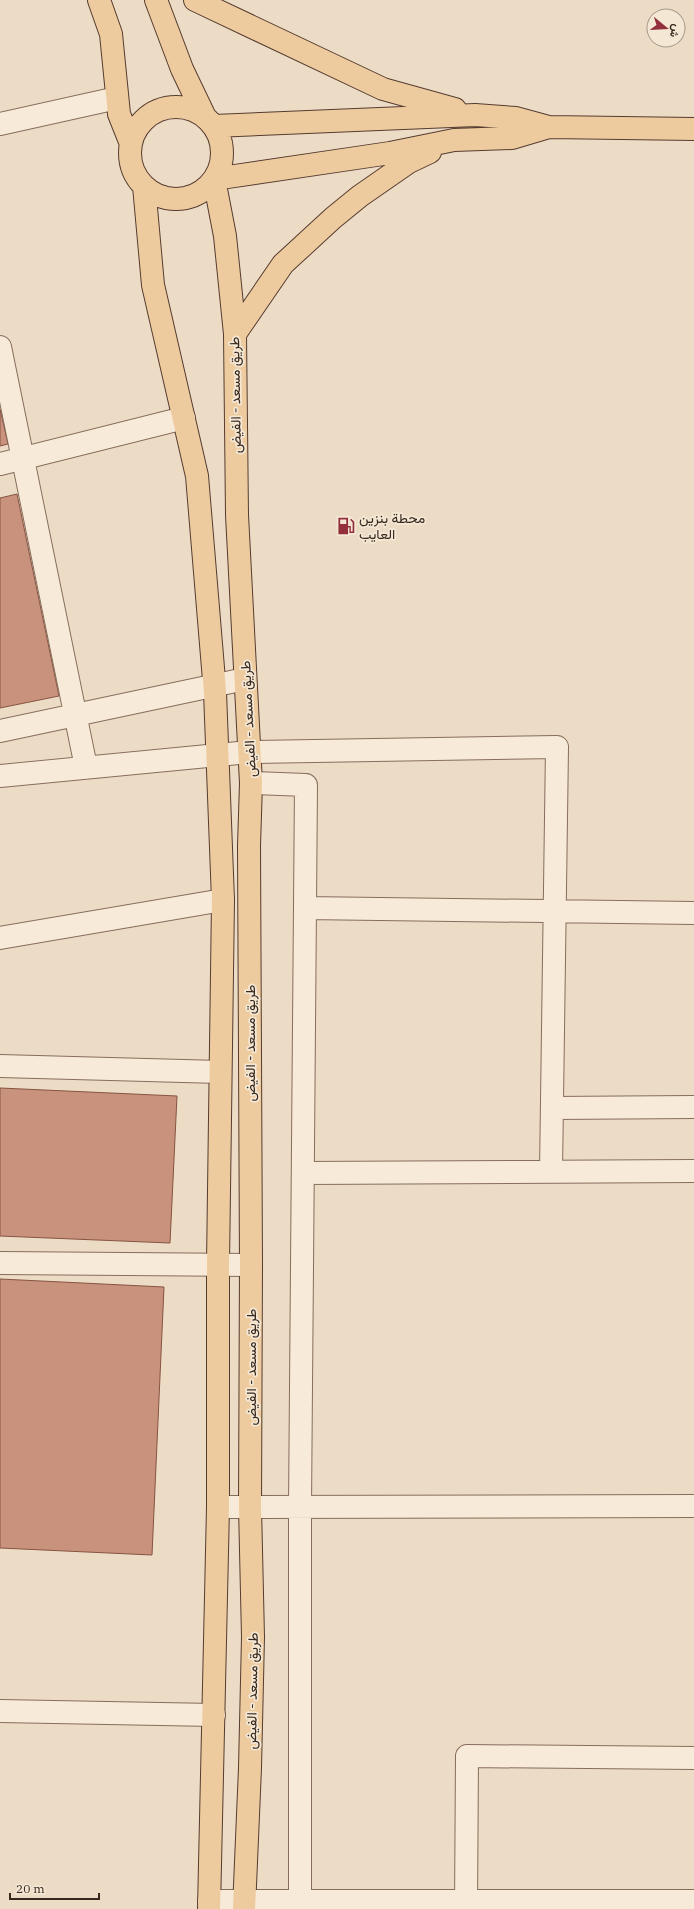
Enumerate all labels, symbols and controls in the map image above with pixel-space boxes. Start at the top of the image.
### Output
north arrow [646,8,686,48]
text: ش [667,23,684,40]
street label: طريق مسعد - الفيض [225,336,245,454]
place label: محطة بنزين العايب [359,509,425,543]
fuel station icon: محطة بنزين العايب [336,516,356,536]
street label: طريق مسعد - الفيض [236,660,260,778]
street label: طريق مسعد - الفيض [241,985,259,1101]
street label: طريق مسعد - الفيض [242,1309,260,1425]
street label: طريق مسعد - الفيض [242,1632,262,1750]
scale bar [10,1875,99,1901]
text: 20 m [16,1881,45,1896]

